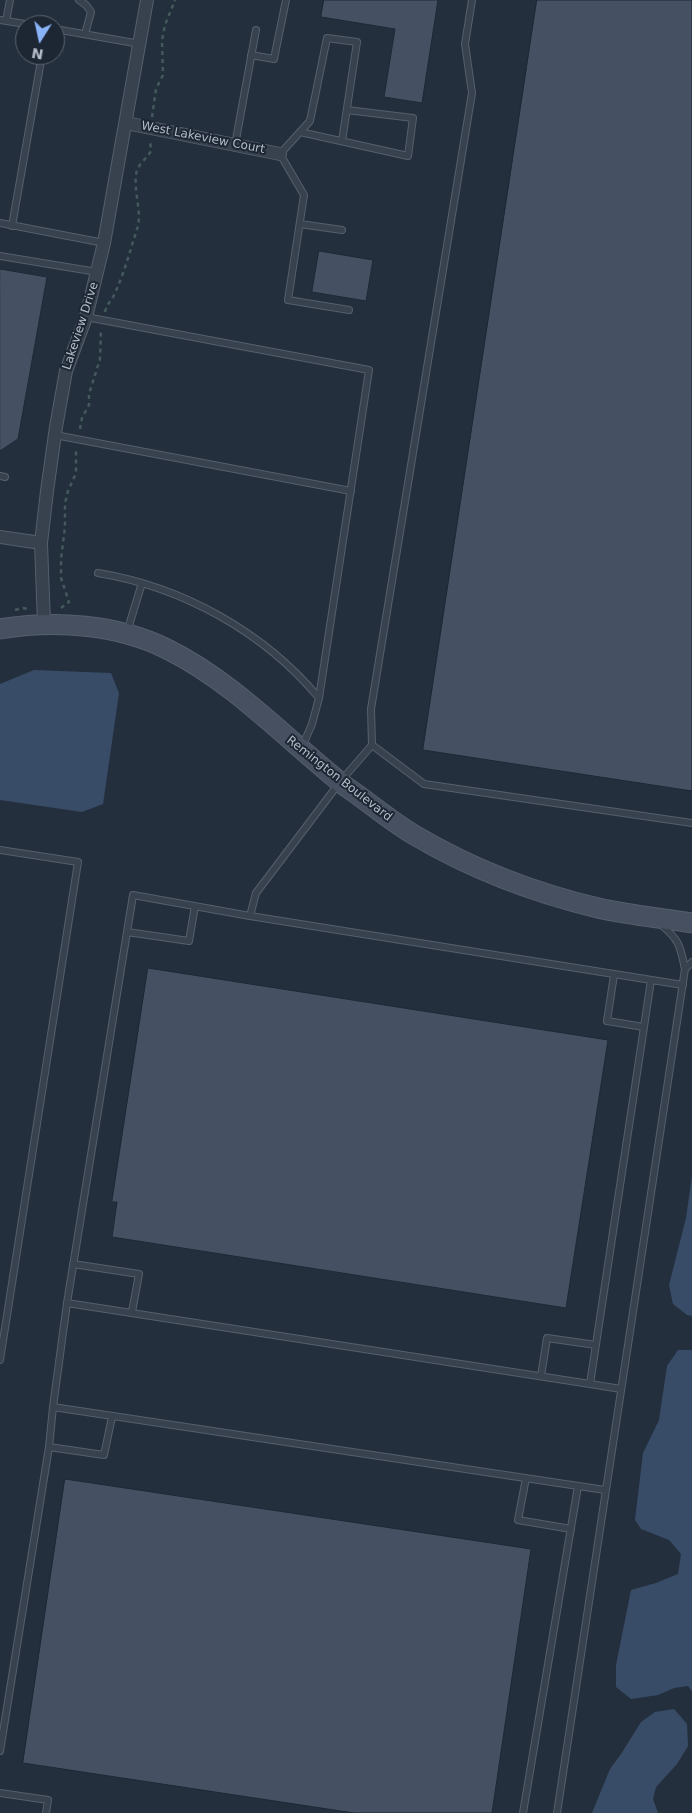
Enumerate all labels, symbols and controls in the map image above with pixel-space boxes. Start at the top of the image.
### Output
north arrow [15,15,65,65]
text: N [30,45,45,63]
street label: West Lakeview Court [140,119,266,157]
street label: Lakeview Drive [60,280,102,372]
street label: Remington Boulevard [284,733,394,825]

